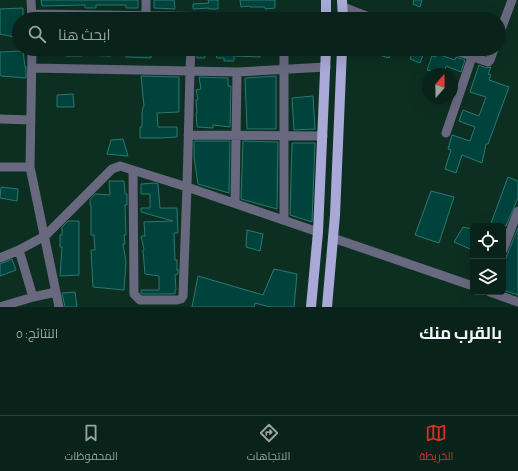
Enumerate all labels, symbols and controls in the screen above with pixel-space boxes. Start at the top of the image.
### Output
search box [12,12,506,56]
icon: search [26,23,48,45]
text: ابحث هنا [58,28,111,43]
north arrow [422,68,458,104]
map controls [470,223,506,295]
button: locate [470,223,506,259]
button: layers [470,259,506,295]
text: بالقرب منك [419,325,502,342]
text: النتائج: 0 [16,328,58,341]
tab: المحفوظات [64,422,118,466]
tab: الاتجاهات [247,422,290,466]
tab: الخريطة [419,422,454,466]

